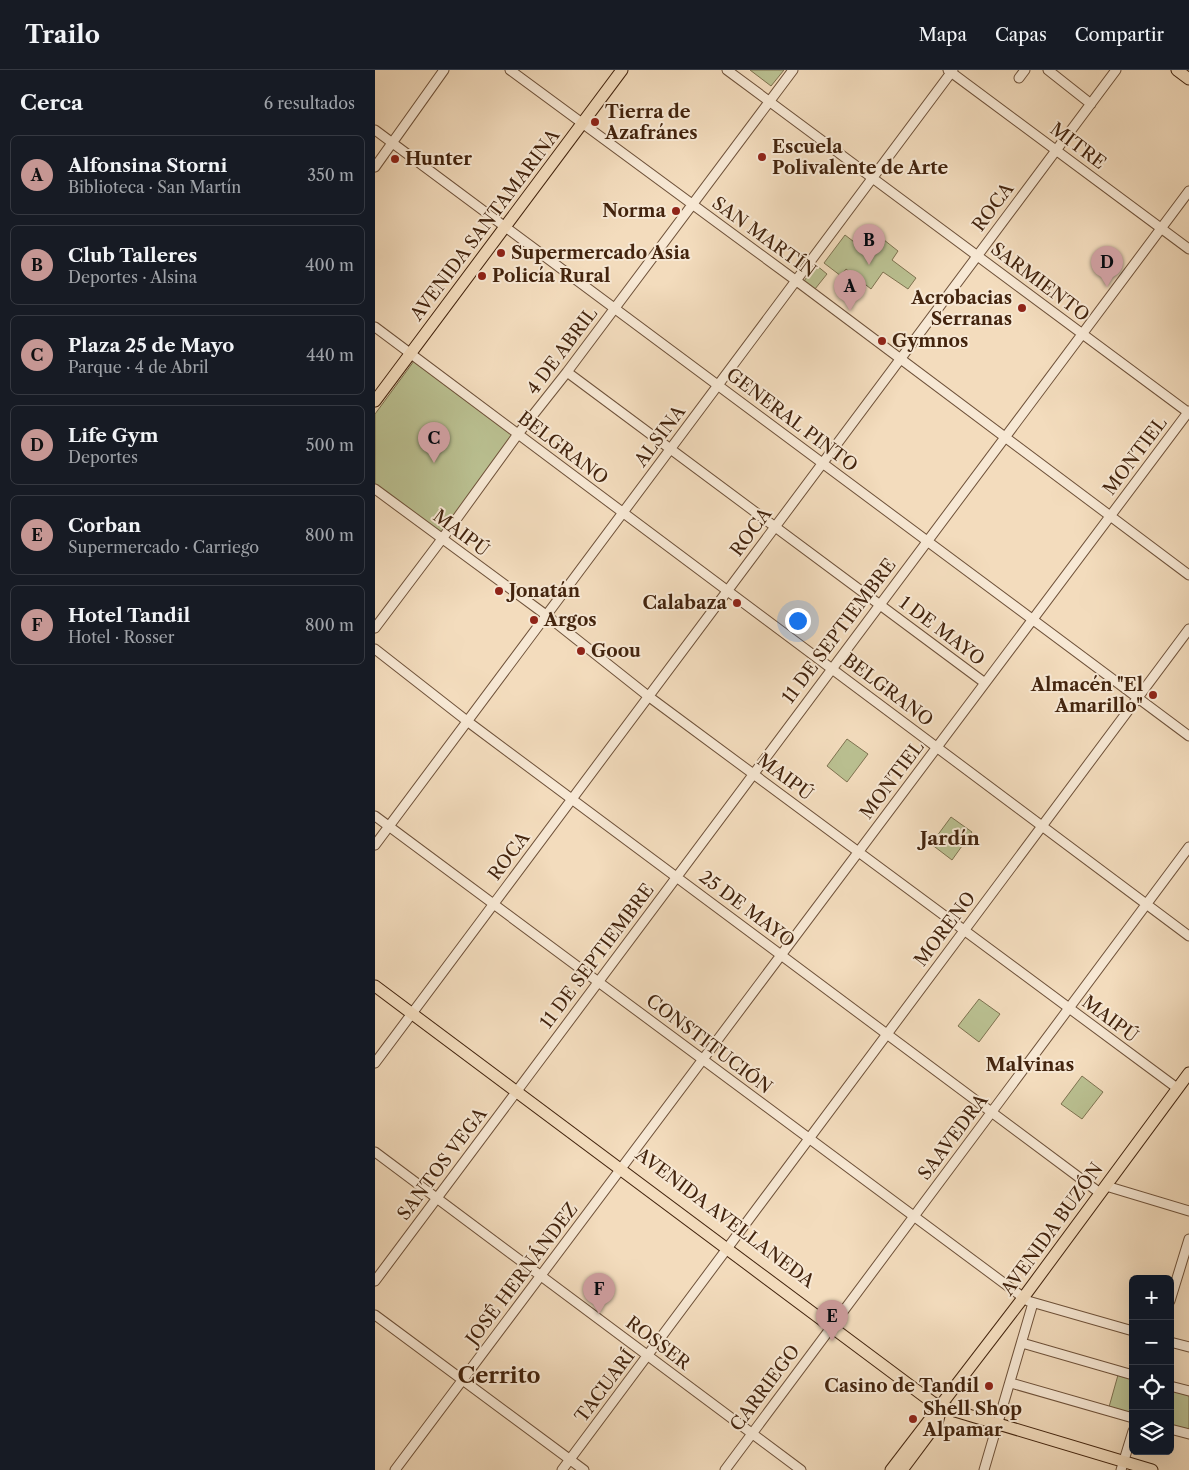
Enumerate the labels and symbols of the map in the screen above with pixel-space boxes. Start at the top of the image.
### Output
place label: Tierra de Azafránes [604,101,698,144]
marker: Tierra de Azafránes [589,116,601,128]
street label: MITRE [1046,118,1110,174]
street label: AVENIDA SANTAMARINA [405,124,565,326]
place label: Escuela Polivalente de Arte [772,136,948,179]
place label: Hunter [405,148,472,170]
marker: Escuela Polivalente de Arte [756,151,768,163]
marker: Hunter [389,153,401,165]
street label: ROCA [968,178,1019,236]
street label: SAN MARTÍN [708,191,821,282]
place label: Norma [602,200,667,222]
marker: Norma [670,205,682,217]
pin: B [853,224,885,265]
street label: SARMIENTO [986,238,1094,326]
place label: Supermercado Asia [511,242,691,264]
pin: D [1091,246,1123,287]
marker: Supermercado Asia [495,247,507,259]
place label: Policía Rural [492,265,610,287]
marker: Policía Rural [476,270,488,282]
pin: A [834,270,866,311]
place label: Acrobacias Serranas [910,287,1012,330]
marker: Acrobacias Serranas [1016,302,1028,314]
street label: 4 DE ABRIL [522,303,602,399]
place label: Gymnos [892,330,968,352]
marker: Gymnos [876,335,888,347]
street label: GENERAL PINTO [722,363,862,477]
street label: ALSINA [629,401,690,472]
street label: BELGRANO [514,407,613,489]
street label: MONTIEL [1099,412,1172,499]
pin: C [418,422,450,463]
street label: ROCA [726,503,777,561]
street label: MAIPÚ [429,504,494,561]
street label: 11 DE SEPTIEMBRE [777,554,901,708]
place label: Jonatán [506,580,581,602]
marker: Jonatán [493,585,505,597]
place label: Calabaza [643,592,728,614]
street label: 1 DE MAYO [895,592,989,670]
marker: Calabaza [731,597,743,609]
your location [785,608,811,634]
place label: Argos [543,609,597,631]
marker: Argos [528,614,540,626]
place label: Goou [591,640,641,662]
marker: Goou [575,645,587,657]
street label: BELGRANO [839,649,938,731]
place label: Almacén "El Amarillo" [1030,674,1143,717]
marker: Almacén "El Amarillo" [1147,689,1159,701]
street label: MONTIEL [856,736,929,823]
street label: MAIPÚ [753,748,818,805]
street label: ROCA [484,827,535,885]
district label: Jardín [917,827,980,850]
street label: 25 DE MAYO [695,866,799,952]
street label: 11 DE SEPTIEMBRE [535,879,659,1033]
street label: MORENO [910,887,980,971]
street label: CONSTITUCIÓN [642,989,777,1099]
street label: MAIPÚ [1078,990,1143,1047]
district label: Malvinas [986,1053,1075,1076]
street label: SAAVEDRA [914,1089,993,1184]
street label: SANTOS VEGA [393,1103,492,1225]
street label: AVENIDA AVELLANEDA [630,1143,819,1293]
street label: AVENIDA BUZÓN [995,1158,1108,1300]
street label: JOSÉ HERNÁNDEZ [459,1198,583,1352]
pin: F [583,1273,615,1314]
pin: E [816,1300,848,1341]
street label: ROSSER [621,1312,695,1375]
street label: CARRIEGO [725,1341,805,1435]
street label: TACUARÍ [570,1345,639,1427]
district label: Cerrito [457,1362,541,1389]
place label: Casino de Tandil [824,1375,979,1397]
marker: Casino de Tandil [983,1380,995,1392]
place label: Shell Shop Alpamar [922,1398,1022,1441]
marker: Shell Shop Alpamar [907,1413,919,1425]

